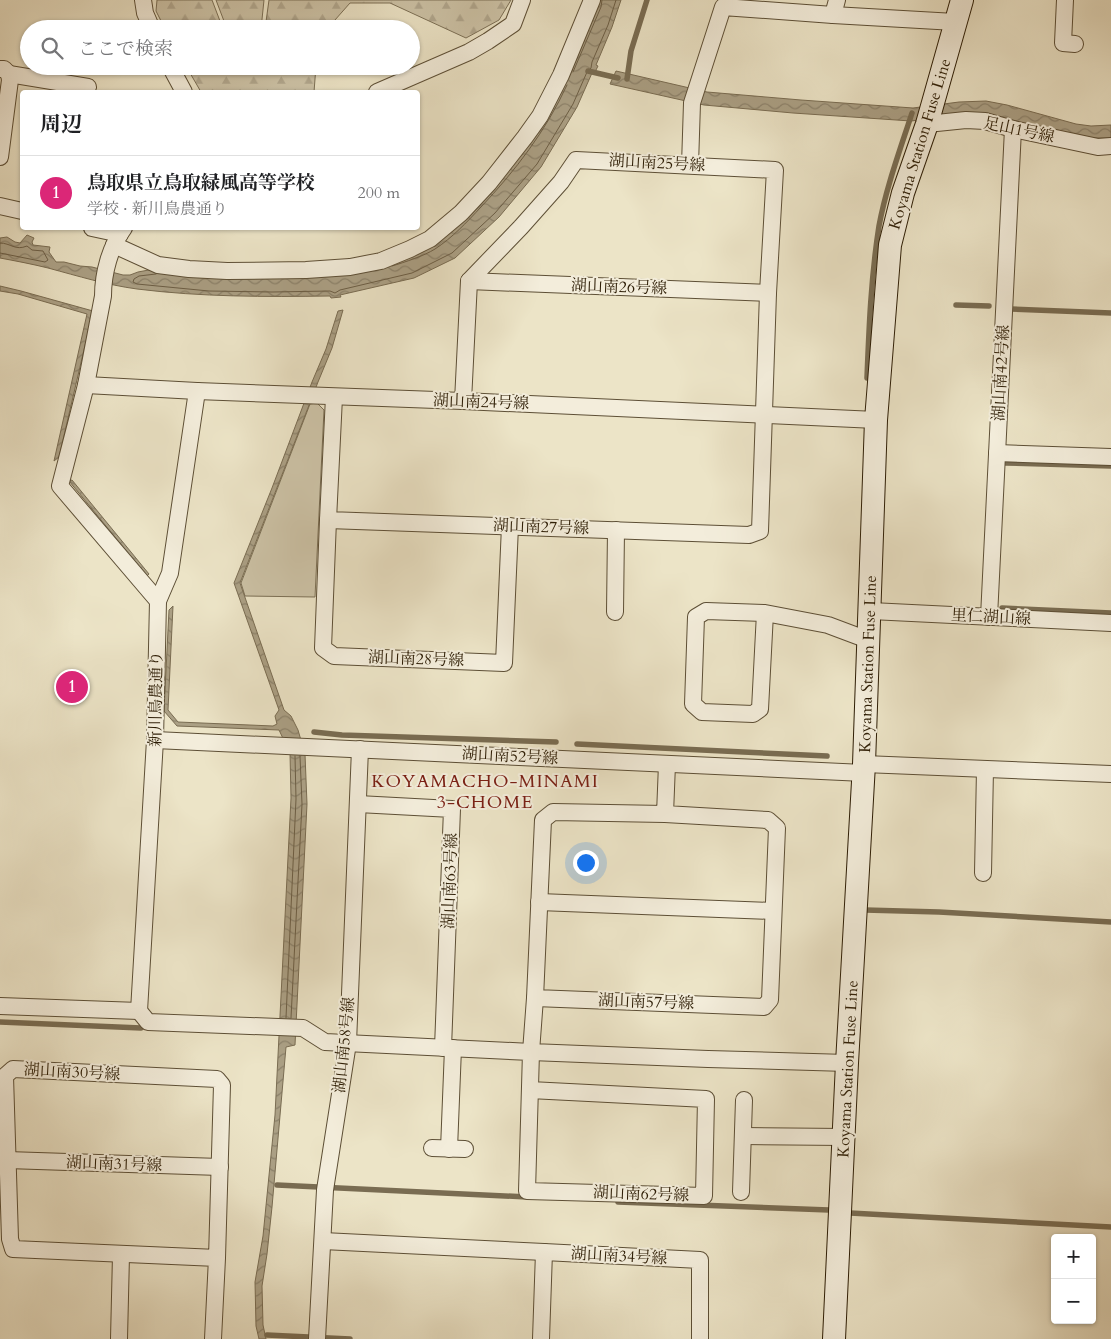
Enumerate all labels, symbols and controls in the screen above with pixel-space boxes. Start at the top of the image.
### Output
search box [20,20,420,75]
icon: search [38,34,66,62]
text: ここで検索 [78,36,173,62]
street label: Koyama Station Fuse Line [884,56,956,232]
text: 周辺 [40,110,82,139]
street label: 足山1号線 [981,112,1057,148]
street label: 湖山南25号線 [608,149,706,177]
text: 鳥取県立鳥取緑風高等学校 [87,170,315,196]
text: 1 [52,182,60,204]
text: 200 m [358,182,400,204]
text: 学校 · 新川鳥農通り [87,198,228,220]
street label: 湖山南26号線 [570,274,668,300]
street label: 湖山南42号線 [987,324,1015,422]
street label: 湖山南24号線 [432,389,530,415]
street label: 湖山南27号線 [492,514,590,540]
street label: Koyama Station Fuse Line [854,575,882,753]
street label: 里仁湖山線 [950,604,1032,630]
street label: 湖山南28号線 [367,646,465,672]
street label: 新川鳥農通り [144,651,168,747]
pin: 1 [56,668,88,706]
street label: 湖山南52号線 [461,742,559,770]
district label: KOYAMACHO-MINAMI 3-CHOME [371,769,599,815]
street label: 湖山南63号線 [437,832,463,930]
your location [573,850,599,876]
street label: Koyama Station Fuse Line [832,980,864,1158]
street label: 湖山南57号線 [597,989,695,1015]
street label: 湖山南58号線 [328,996,360,1094]
street label: 湖山南30号線 [23,1058,121,1086]
street label: 湖山南31号線 [65,1151,163,1177]
street label: 湖山南62号線 [592,1181,690,1207]
map controls [1051,1234,1096,1324]
button: + [1051,1234,1096,1279]
street label: 湖山南34号線 [570,1242,668,1270]
button: − [1051,1279,1096,1324]

